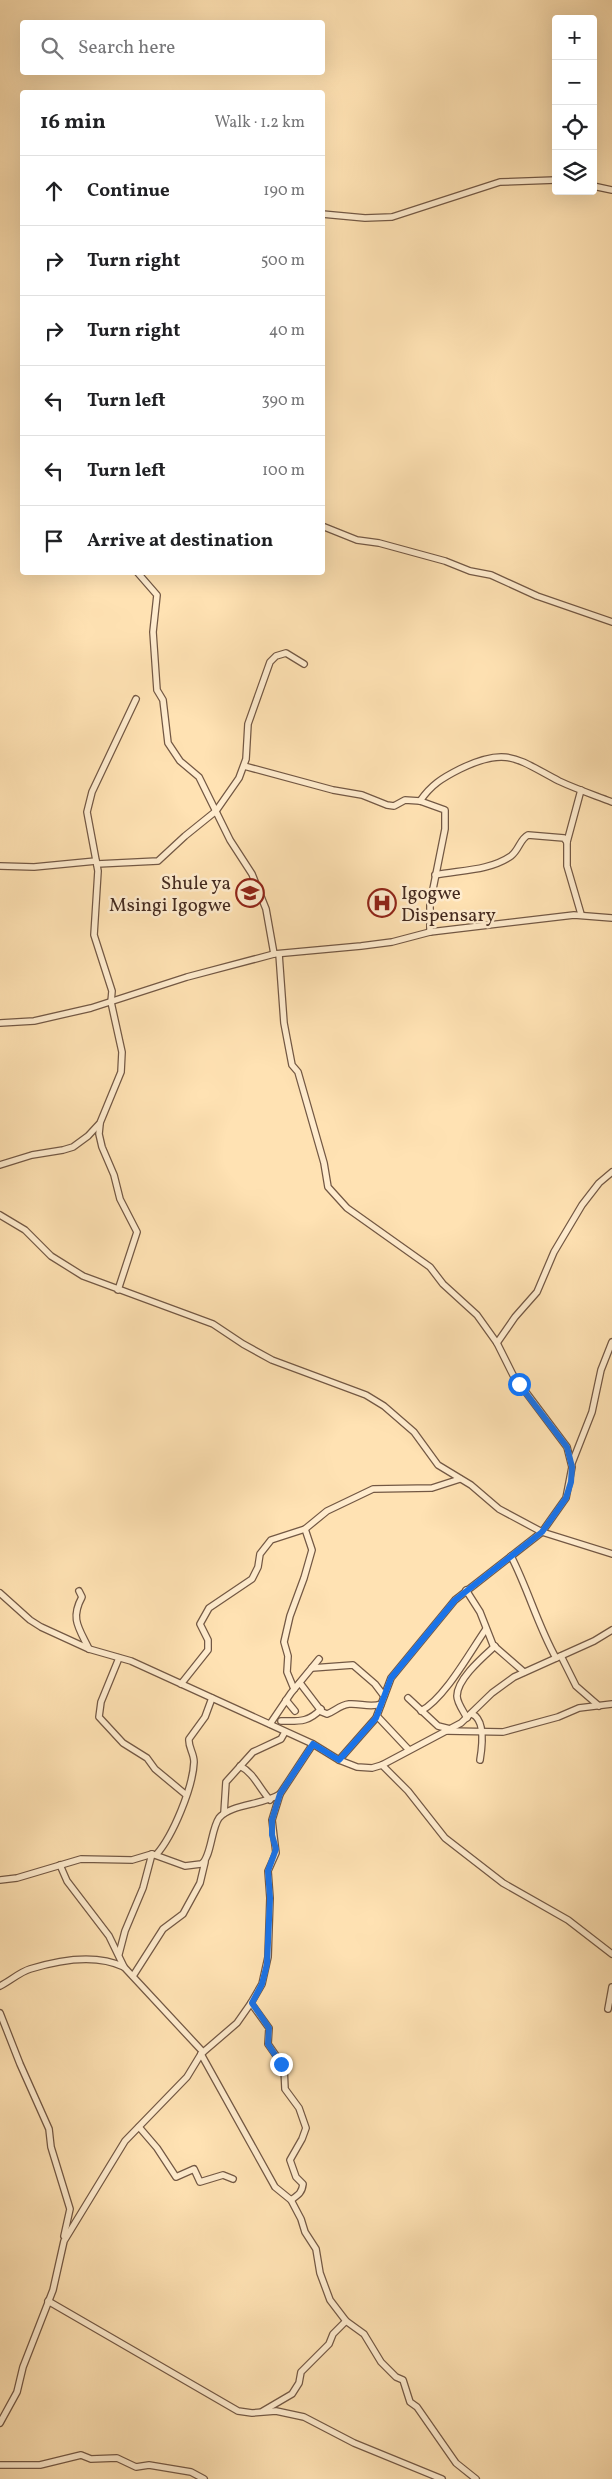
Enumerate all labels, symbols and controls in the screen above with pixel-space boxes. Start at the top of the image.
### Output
map controls [552,15,597,195]
button: + [552,15,597,60]
search box [20,20,325,75]
icon: search [38,34,66,62]
text: Search here [78,35,175,61]
button: − [552,60,597,105]
button: locate [552,105,597,150]
text: 16 min [40,108,106,137]
text: Walk · 1.2 km [214,112,305,134]
button: layers [552,150,597,195]
icon: ahead [40,177,68,205]
text: Continue [87,178,170,204]
text: 190 m [263,180,305,202]
icon: right [40,247,68,275]
text: Turn right [87,248,180,274]
text: 500 m [261,250,305,272]
icon: right [40,317,68,345]
text: Turn right [87,318,180,344]
text: 40 m [269,320,305,342]
icon: left [40,387,68,415]
text: Turn left [87,388,166,414]
text: 390 m [262,390,305,412]
icon: left [40,457,68,485]
text: Turn left [87,458,166,484]
text: 100 m [262,460,305,482]
icon: arrive [40,527,68,555]
text: Arrive at destination [87,528,273,554]
place label: Shule ya Msingi Igogwe [109,871,231,919]
school or university icon: Shule ya Msingi Igogwe [235,878,265,908]
place label: Igogwe Dispensary [401,881,496,929]
hospital icon: Igogwe Dispensary [367,888,397,918]
route start [508,1373,531,1396]
route end [270,2053,293,2076]

